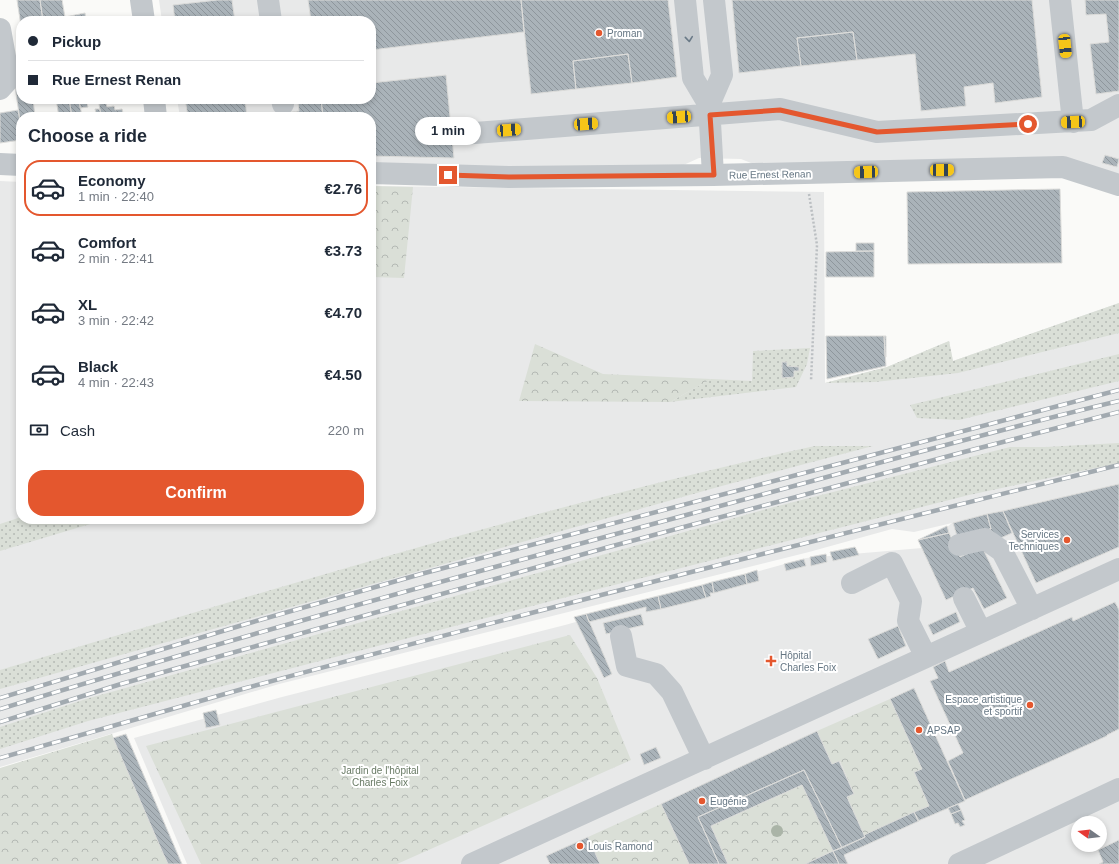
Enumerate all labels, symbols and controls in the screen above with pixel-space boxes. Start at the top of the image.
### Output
marker: Proman [594,28,604,38]
place label: Proman [607,28,642,39]
text: Pickup [52,33,101,50]
car [1058,33,1072,59]
one-way arrow [684,36,693,42]
text: Rue Ernest Renan [52,71,181,88]
car [667,110,691,124]
route start [1019,115,1037,133]
car [1061,115,1085,129]
callout: 1 min [415,117,481,145]
car [574,117,598,131]
text: 1 min [431,123,465,138]
car [497,123,521,137]
text: Choose a ride [28,126,147,146]
car [930,164,954,176]
route end [439,166,457,184]
car [854,166,878,178]
street label: Rue Ernest Renan [729,168,811,181]
icon: car [30,170,66,206]
text: Economy [78,172,146,189]
text: €2.76 [324,180,362,197]
text: 1 min · 22:40 [78,189,154,204]
icon: car [30,232,66,268]
text: Comfort [78,234,136,251]
text: €3.73 [324,242,362,259]
text: 2 min · 22:41 [78,251,154,266]
icon: car [30,294,66,330]
text: XL [78,296,97,313]
text: €4.70 [324,304,362,321]
text: 3 min · 22:42 [78,313,154,328]
icon: car [30,356,66,392]
text: Black [78,358,118,375]
text: €4.50 [324,366,362,383]
text: 4 min · 22:43 [78,375,154,390]
icon: cash [28,419,50,441]
text: Cash [60,422,95,439]
text: 220 m [328,423,364,438]
button: Confirm [28,470,364,516]
place label: Services Techniques [1008,529,1059,552]
marker: Services Techniques [1062,535,1072,545]
place label: Hôpital Charles Foix [780,650,836,673]
marker: Hôpital Charles Foix [765,655,777,667]
place label: Espace artistique et sportif [945,694,1022,717]
marker: Espace artistique et sportif [1025,700,1035,710]
marker: APSAP [914,725,924,735]
place label: APSAP [927,725,961,736]
park label: Jardin de l'hôpital Charles Foix [341,765,419,788]
marker: Eugénie [697,796,707,806]
place label: Eugénie [710,796,747,807]
north arrow [1071,816,1107,852]
map controls [1071,816,1107,852]
marker: Louis Ramond [575,841,585,851]
place label: Louis Ramond [588,841,652,852]

